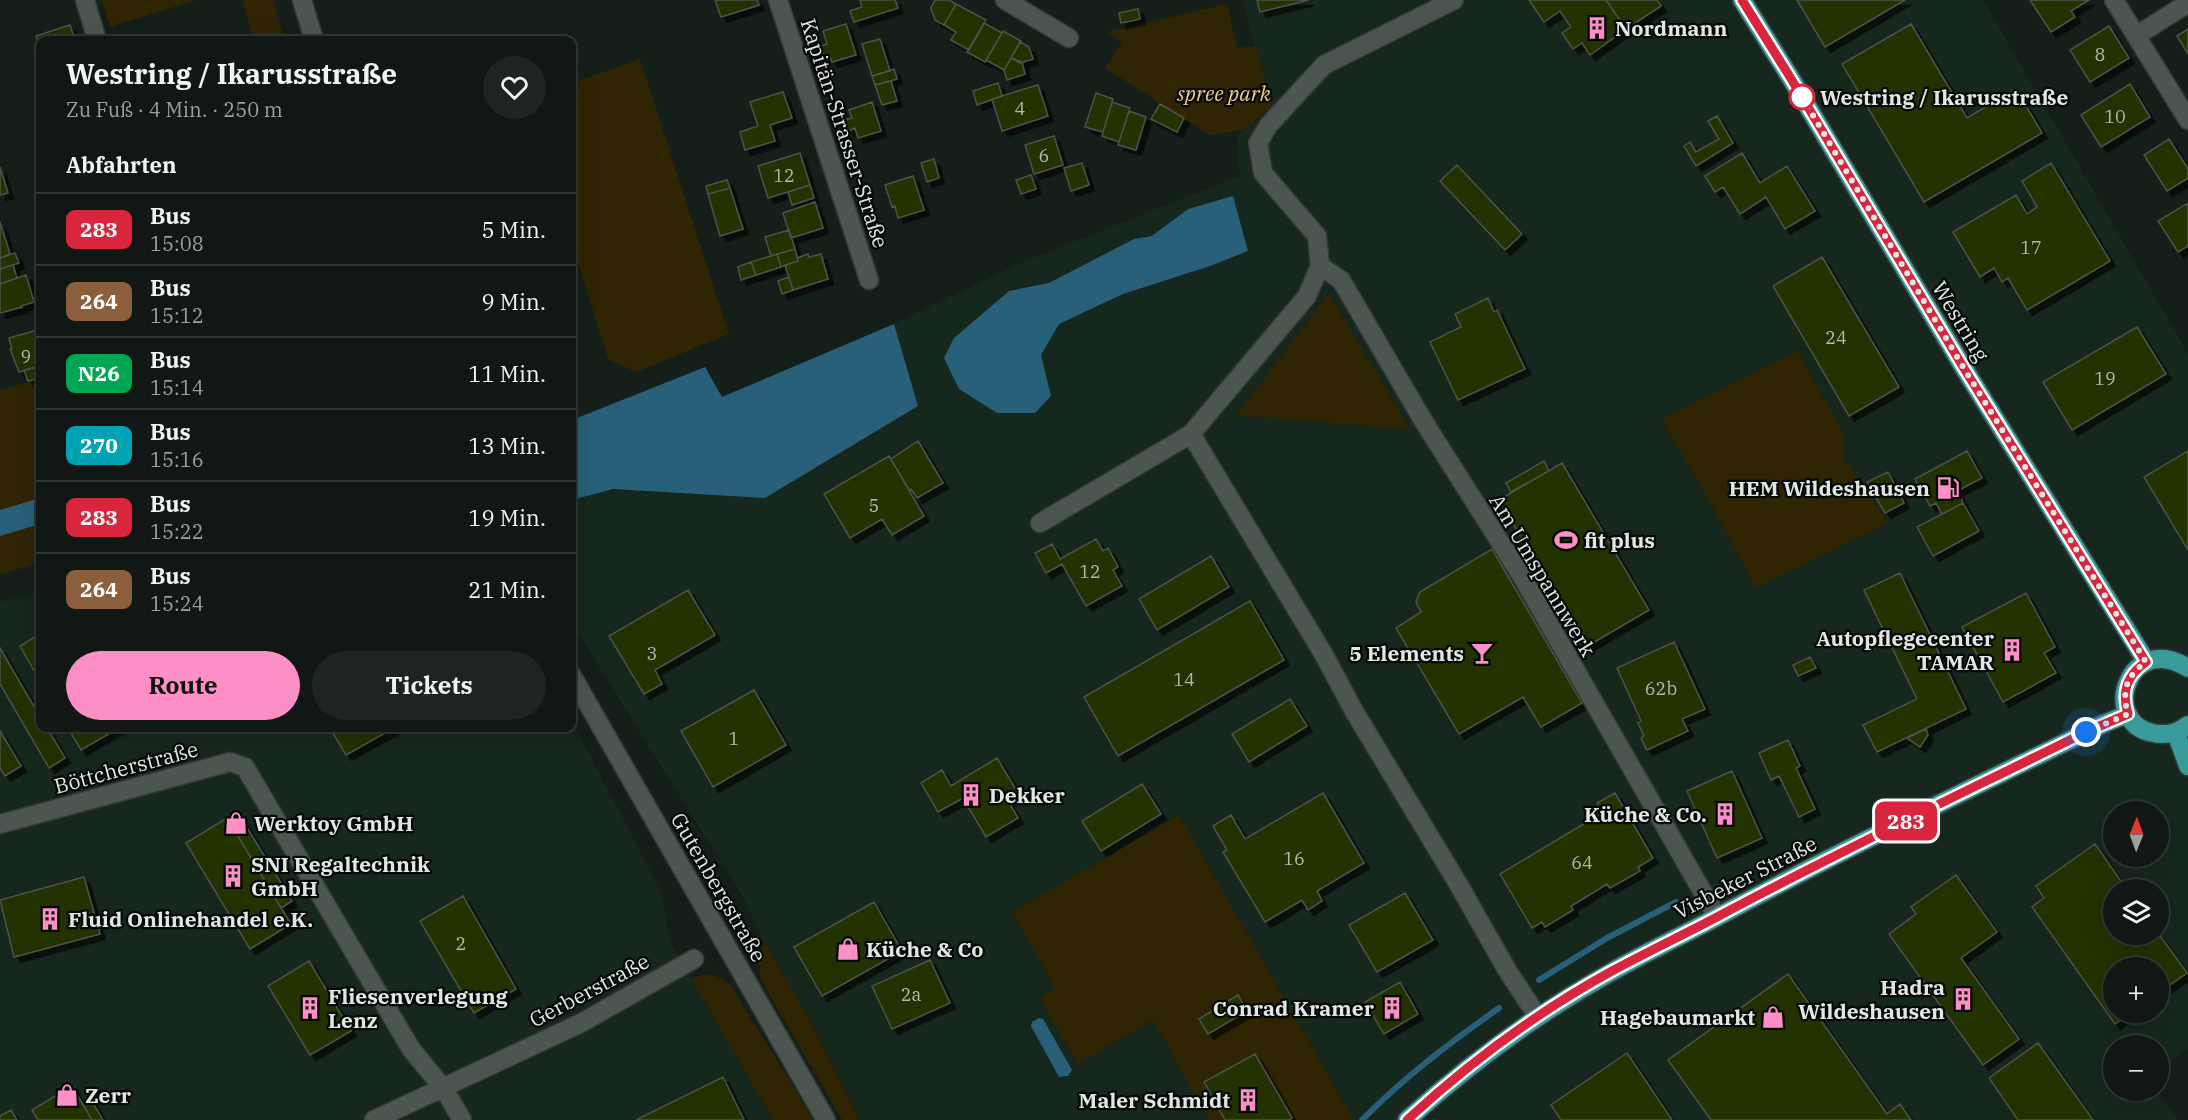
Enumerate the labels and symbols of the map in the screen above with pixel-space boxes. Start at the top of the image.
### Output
place label: Nordmann [1615,14,1727,42]
street label: Kapitän-Strasser-Straße [795,15,895,251]
building icon: Nordmann [1584,15,1610,41]
house number: 8 [2095,43,2105,66]
park label: spree park [1177,79,1272,107]
place label: Westring / Ikarusstraße [1820,83,2069,111]
marker: Westring / Ikarusstraße [1789,84,1815,110]
house number: 4 [1015,97,1025,120]
house number: 10 [2104,105,2126,128]
house number: 6 [1039,144,1049,167]
house number: 12 [773,164,795,187]
house number: 17 [2020,236,2042,259]
street label: Westring [1926,276,1996,367]
house number: 24 [1825,326,1847,349]
house number: 9 [21,345,31,368]
house number: 19 [2094,367,2116,390]
place label: HEM Wildeshausen [1729,474,1930,502]
fuel station icon: HEM Wildeshausen [1935,475,1961,501]
street label: Am Umspannwerk [1483,488,1603,662]
house number: 5 [869,494,879,517]
place label: fit plus [1584,526,1655,554]
sports icon: fit plus [1553,527,1579,553]
house number: 12 [1079,560,1101,583]
place label: Autopflegecenter TAMAR [1816,624,1995,676]
building icon: Autopflegecenter TAMAR [1999,637,2025,663]
place label: 5 Elements [1349,639,1464,667]
bar icon: 5 Elements [1469,640,1495,666]
house number: 3 [647,642,657,665]
house number: 14 [1173,668,1195,691]
house number: 62b [1645,677,1677,700]
your location [2071,717,2101,747]
house number: 1 [729,727,739,750]
street label: Böttcherstraße [51,734,201,800]
place label: Dekker [989,781,1065,809]
building icon: Dekker [958,782,984,808]
place label: Küche & Co. [1584,800,1707,828]
building icon: Küche & Co. [1712,801,1738,827]
north arrow [2103,801,2169,867]
line badge: 283 [1872,802,1940,840]
street label: Gutenbergstraße [665,807,773,967]
place label: Werktoy GmbH [254,809,413,837]
shop icon: Werktoy GmbH [223,810,249,836]
street label: Visbeker Straße [1669,829,1821,925]
house number: 16 [1283,847,1305,870]
place label: SNI Regaltechnik GmbH [251,850,430,902]
house number: 64 [1571,851,1593,874]
building icon: SNI Regaltechnik GmbH [220,863,246,889]
place label: Fluid Onlinehandel e.K. [68,905,313,933]
building icon: Fluid Onlinehandel e.K. [37,906,63,932]
house number: 2 [456,932,466,955]
place label: Küche & Co [866,935,983,963]
shop icon: Küche & Co [835,936,861,962]
street label: Gerberstraße [524,947,654,1033]
place label: Hadra Wildeshausen [1798,973,1945,1025]
place label: Fliesenverlegung Lenz [328,982,509,1034]
house number: 2a [901,983,921,1006]
building icon: Hadra Wildeshausen [1950,986,1976,1012]
place label: Conrad Kramer [1213,994,1375,1022]
building icon: Fliesenverlegung Lenz [297,995,323,1021]
building icon: Conrad Kramer [1379,995,1405,1021]
place label: Hagebaumarkt [1600,1003,1755,1031]
shop icon: Hagebaumarkt [1760,1004,1786,1030]
place label: Zerr [85,1081,132,1109]
shop icon: Zerr [54,1082,80,1108]
place label: Maler Schmidt [1079,1086,1230,1114]
building icon: Maler Schmidt [1235,1087,1261,1113]

